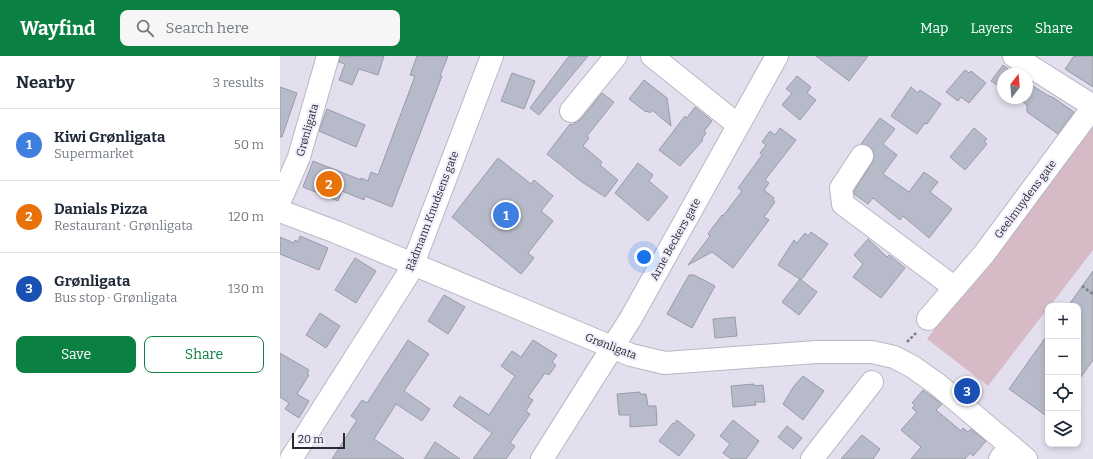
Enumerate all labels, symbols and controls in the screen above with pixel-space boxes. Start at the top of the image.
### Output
search box [120,10,400,46]
text: Wayfind [20,17,96,40]
icon: search [134,17,156,39]
text: Search here [166,19,249,37]
text: Map [920,20,948,37]
text: Layers [970,20,1013,37]
text: Share [1035,20,1073,37]
north arrow [997,68,1033,104]
text: Nearby [16,72,75,93]
text: 3 results [213,75,264,90]
street label: Grønligata [294,102,321,158]
text: Kiwi Grønligata [54,128,165,146]
text: 1 [26,137,32,152]
text: 50 m [234,137,264,152]
text: Supermarket [54,146,134,161]
street label: Rådmann Knudsens gate [404,149,461,273]
street label: Geelmuydens gate [992,158,1059,241]
pin: 2 [316,169,342,199]
street label: Arne Beckers gate [647,196,703,283]
text: Danials Pizza [54,200,148,218]
pin: 1 [493,200,519,230]
text: 2 [25,209,33,224]
text: 120 m [228,209,264,224]
text: Restaurant · Grønligata [54,218,193,233]
your location [634,247,654,267]
text: Grønligata [54,272,130,290]
text: 3 [25,281,33,296]
text: 130 m [228,281,264,296]
text: Bus stop · Grønligata [54,290,177,305]
map controls [1045,303,1081,447]
button: + [1045,303,1081,339]
street label: Grønligata [583,331,639,362]
button: Save [16,336,136,373]
button: Share [144,336,264,373]
button: − [1045,339,1081,375]
button: locate [1045,375,1081,411]
pin: 3 [954,376,980,406]
button: layers [1045,411,1081,447]
scale bar [292,431,345,450]
text: 20 m [298,433,324,446]

